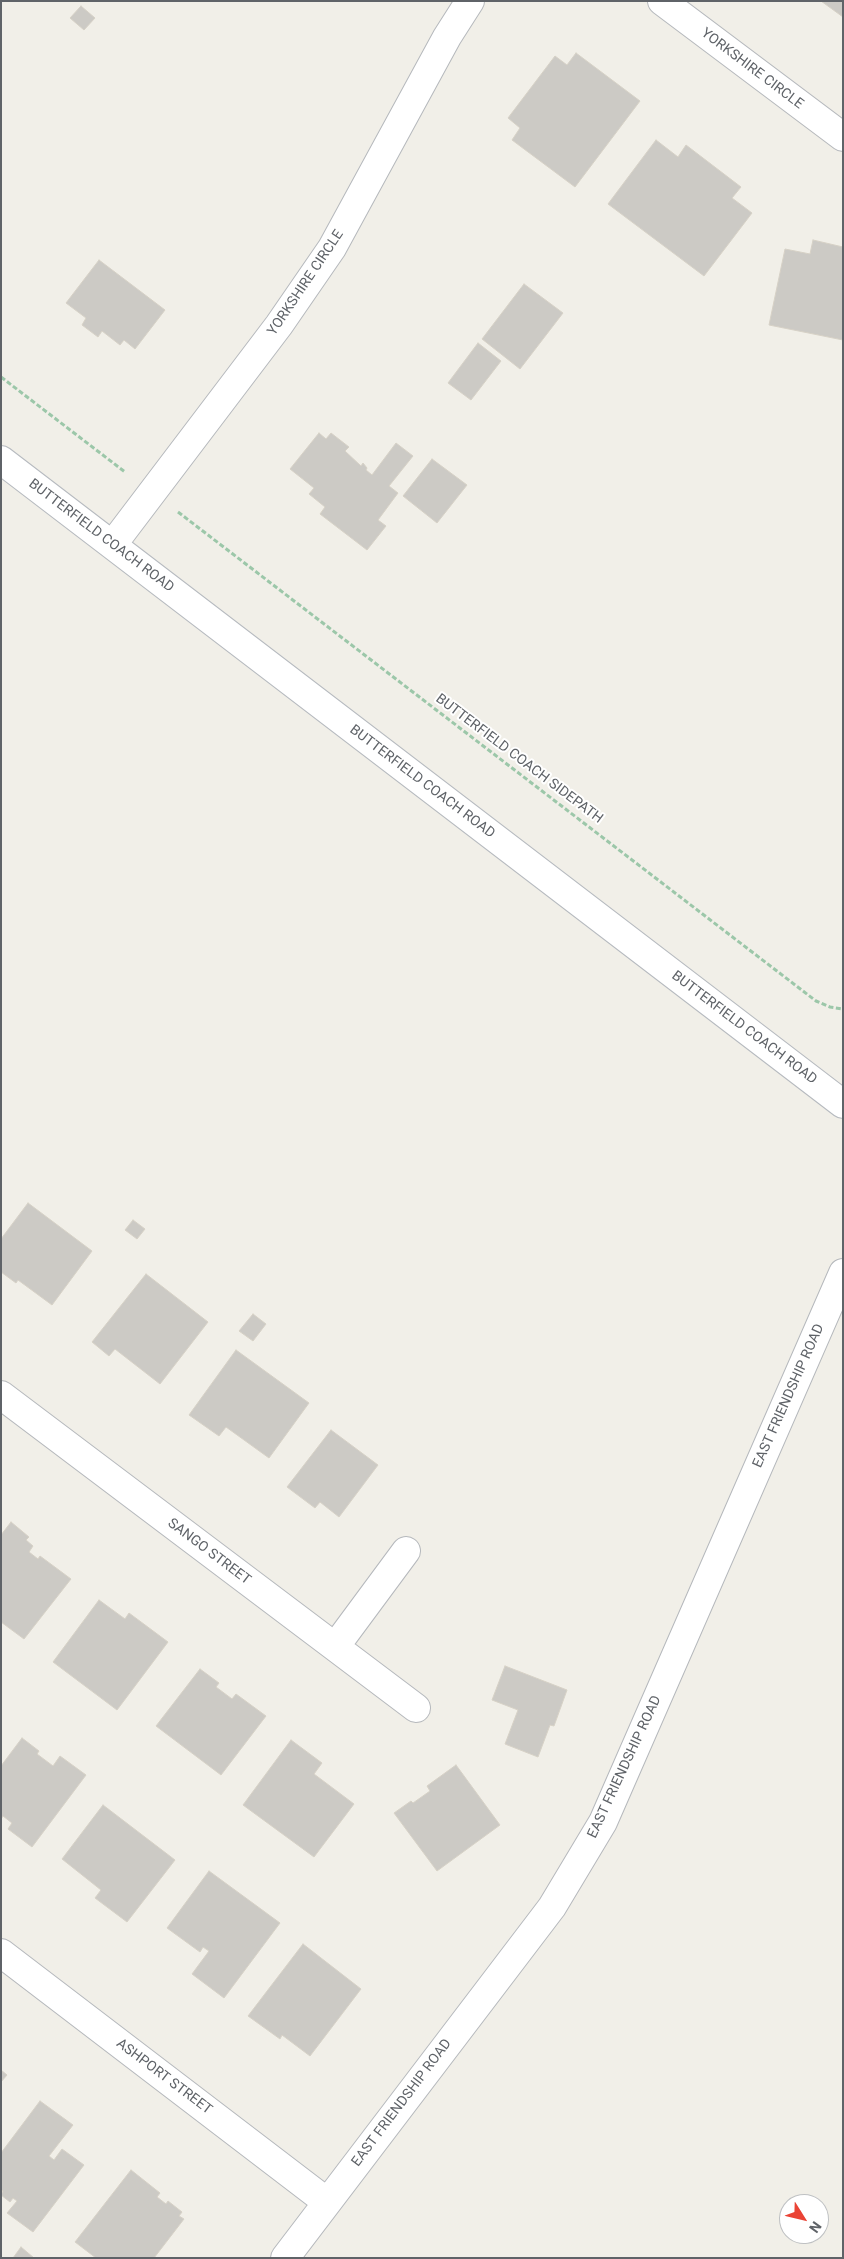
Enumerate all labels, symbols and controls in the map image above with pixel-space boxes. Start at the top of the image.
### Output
street label: YORKSHIRE CIRCLE [698,25,806,113]
street label: YORKSHIRE CIRCLE [264,227,348,339]
street label: BUTTERFIELD COACH ROAD [25,476,177,596]
street label: BUTTERFIELD COACH SIDEPATH [432,691,606,827]
street label: BUTTERFIELD COACH ROAD [346,722,498,842]
street label: BUTTERFIELD COACH ROAD [668,968,820,1088]
street label: EAST FRIENDSHIP ROAD [750,1322,828,1470]
street label: SANGO STREET [164,1515,254,1589]
street label: EAST FRIENDSHIP ROAD [585,1693,665,1841]
street label: ASHPORT STREET [113,2036,215,2118]
street label: EAST FRIENDSHIP ROAD [349,2036,455,2170]
north arrow [779,2194,829,2244]
text: N [806,2219,825,2236]

